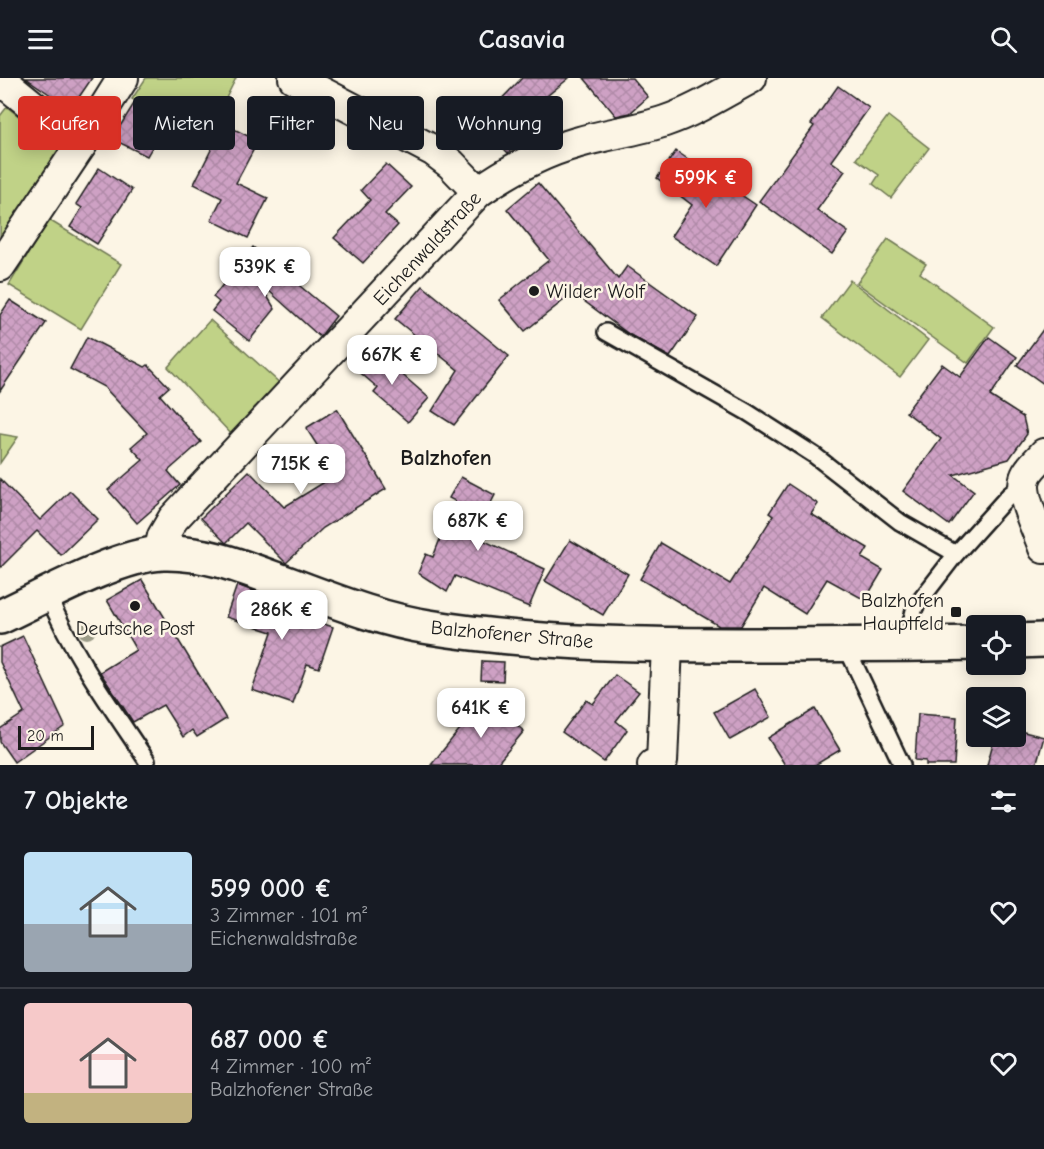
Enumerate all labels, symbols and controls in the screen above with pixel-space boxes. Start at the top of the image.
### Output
icon: menu [24,23,57,56]
icon: search [987,23,1020,56]
text: Casavia [479,24,565,55]
chip: Kaufen [18,96,121,150]
chip: Mieten [133,96,235,150]
chip: Filter [247,96,335,150]
chip: Neu [347,96,424,150]
chip: Wohnung [436,96,563,150]
pin: 599K € [657,158,755,209]
text: 599K € [674,166,738,189]
street label: Eichenwaldstraße [369,187,486,310]
pin: 539K € [216,247,314,298]
text: 539K € [233,255,297,278]
place label: Wilder Wolf [546,280,646,303]
marker: Wilder Wolf [527,284,541,298]
pin: 667K € [343,335,441,386]
text: 667K € [361,343,423,366]
pin: 715K € [252,444,350,495]
district label: Balzhofen [400,445,492,471]
text: 715K € [271,452,331,475]
pin: 687K € [429,501,527,552]
text: 687K € [447,509,509,532]
place label: Balzhofen Hauptfeld [861,589,944,635]
pin: 286K € [233,590,331,641]
text: 286K € [251,598,313,621]
marker: Deutsche Post [128,599,142,613]
marker: Balzhofen Hauptfeld [949,605,963,619]
map controls [966,615,1026,747]
button: locate [966,615,1026,675]
street label: Balzhofener Straße [430,616,594,653]
place label: Deutsche Post [76,617,196,640]
button: layers [966,687,1026,747]
pin: 641K € [432,688,530,739]
text: 641K € [451,696,511,719]
scale bar [18,723,94,750]
text: 20 m [27,727,64,745]
icon: filters [987,785,1020,818]
text: 7 Objekte [24,786,128,816]
text: 599 000 € [210,874,332,904]
icon: home [72,876,144,948]
icon: heart [987,896,1020,929]
text: 3 Zimmer · 101 m² [210,904,367,927]
text: Eichenwaldstraße [210,927,357,950]
text: 687 000 € [210,1025,330,1055]
icon: home [72,1027,144,1099]
icon: heart [987,1047,1020,1080]
text: 4 Zimmer · 100 m² [210,1055,371,1078]
text: Balzhofener Straße [210,1078,373,1101]

